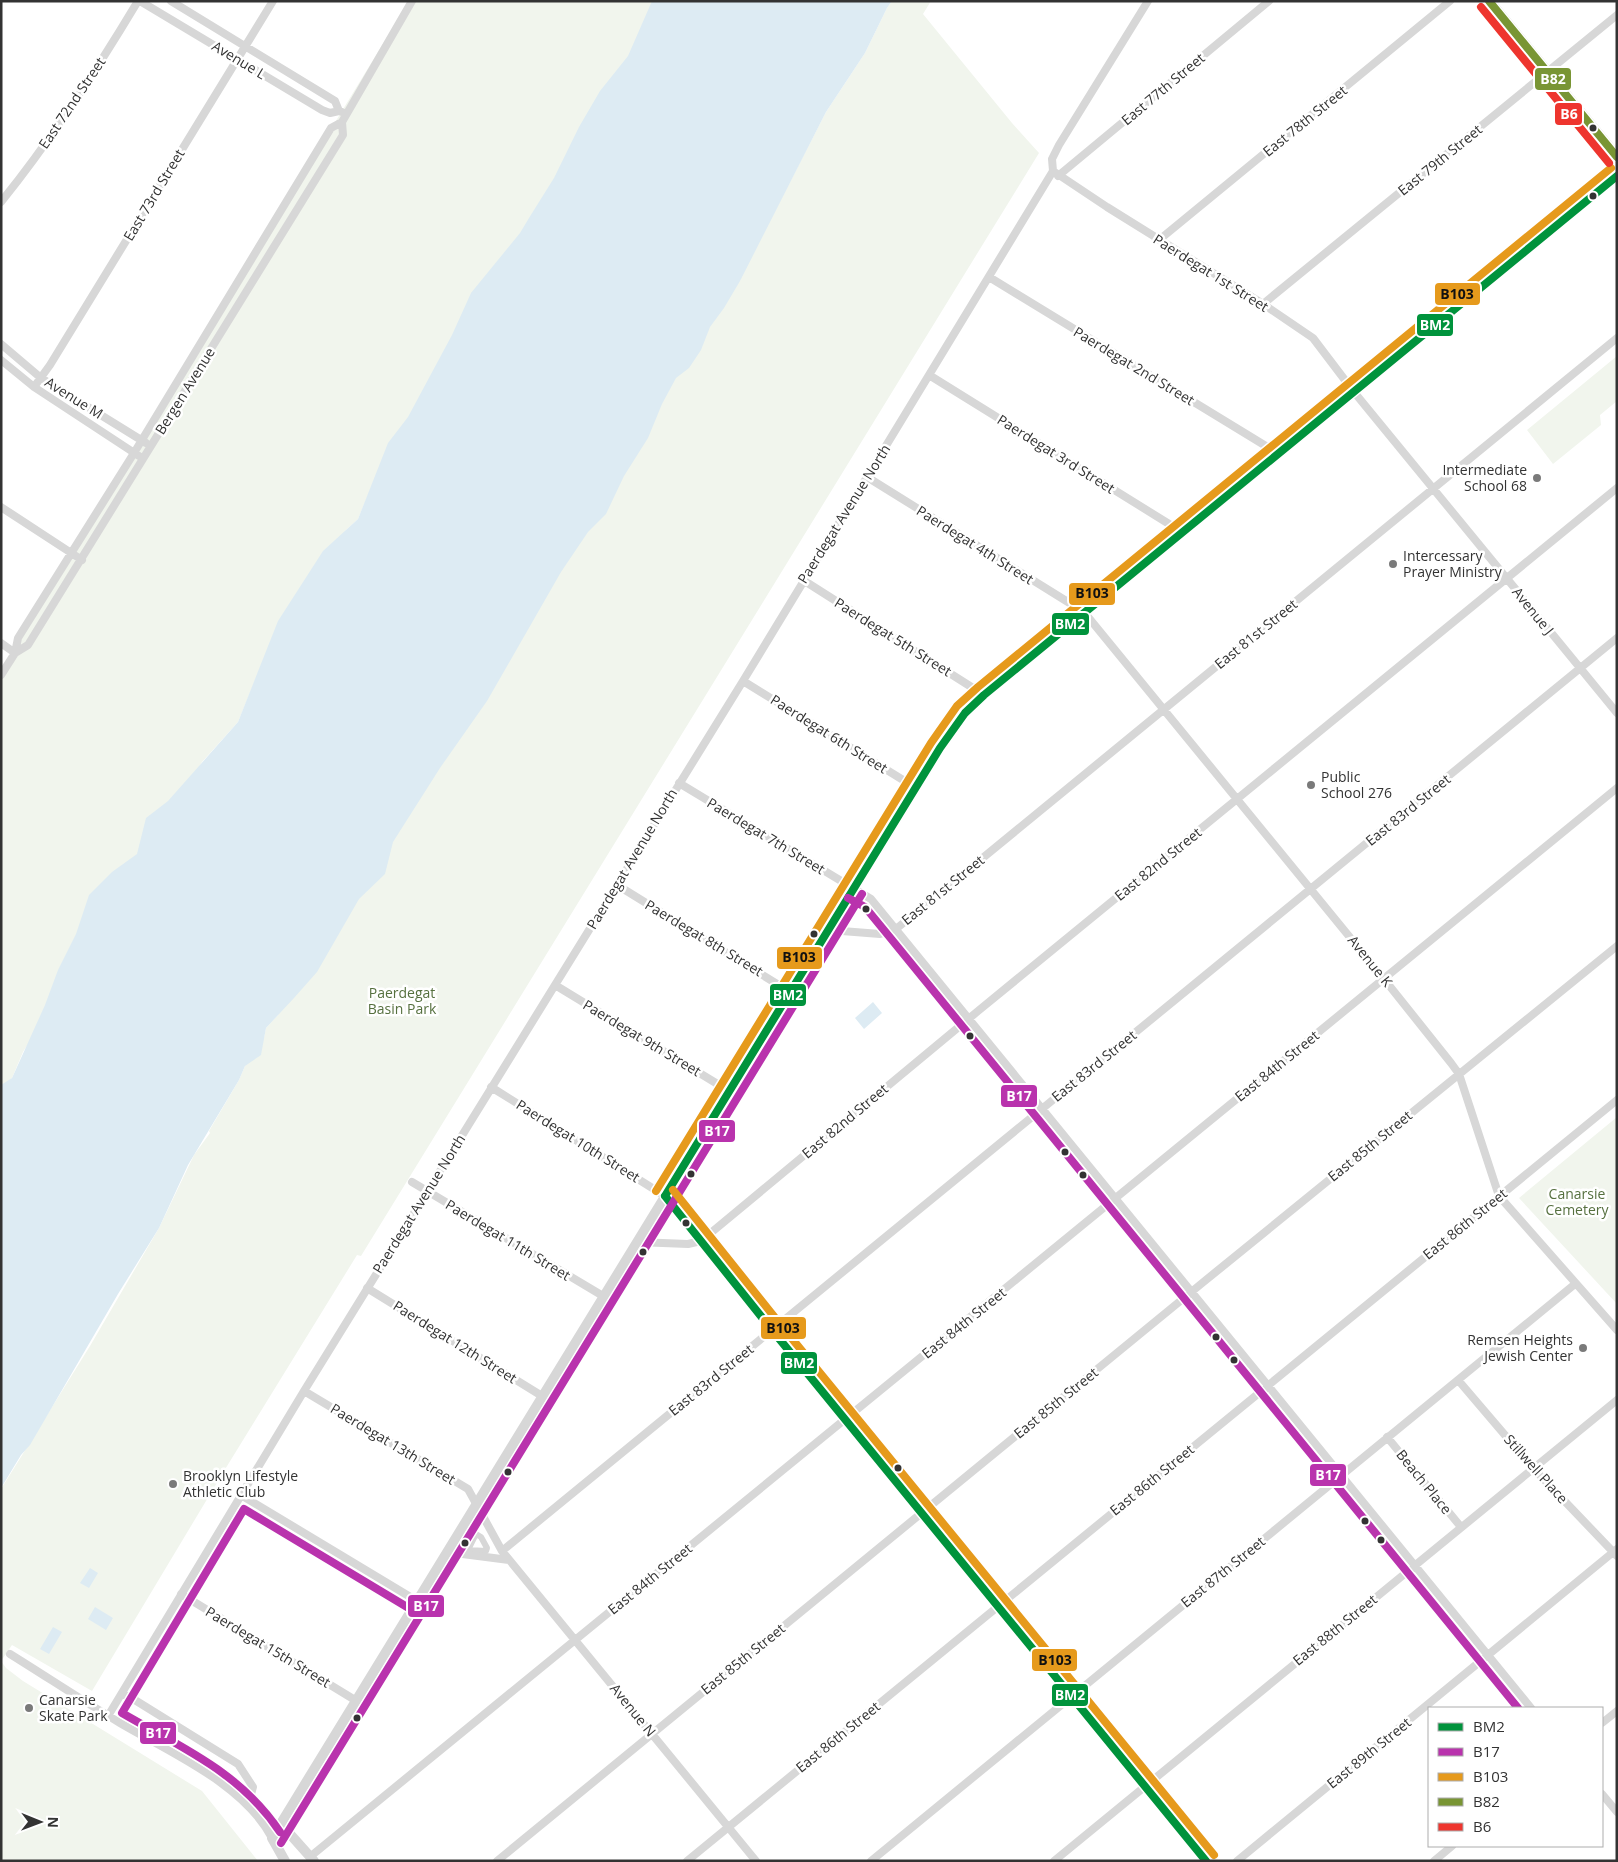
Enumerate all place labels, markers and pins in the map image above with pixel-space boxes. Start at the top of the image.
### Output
unlabelled marker [1588,123,1598,133]
unlabelled marker [1588,191,1598,201]
place label: Intermediate School 68 [1442,460,1527,495]
marker: Intermediate School 68 [1531,472,1543,484]
place label: Intercessary Prayer Ministry [1403,546,1503,581]
marker: Intercessary Prayer Ministry [1387,558,1399,570]
place label: Public School 276 [1321,767,1392,802]
marker: Public School 276 [1305,779,1317,791]
unlabelled marker [861,904,871,914]
unlabelled marker [809,929,819,939]
unlabelled marker [965,1031,975,1041]
unlabelled marker [1060,1147,1070,1157]
unlabelled marker [686,1169,696,1179]
unlabelled marker [1078,1170,1088,1180]
unlabelled marker [681,1218,691,1228]
unlabelled marker [638,1247,648,1257]
place label: Remsen Heights Jewish Center [1467,1330,1573,1365]
unlabelled marker [1211,1332,1221,1342]
marker: Remsen Heights Jewish Center [1577,1342,1589,1354]
unlabelled marker [1229,1355,1239,1365]
unlabelled marker [893,1463,903,1473]
place label: Brooklyn Lifestyle Athletic Club [183,1466,298,1501]
unlabelled marker [503,1467,513,1477]
marker: Brooklyn Lifestyle Athletic Club [167,1478,179,1490]
unlabelled marker [1360,1516,1370,1526]
unlabelled marker [1376,1535,1386,1545]
unlabelled marker [460,1538,470,1548]
place label: Canarsie Skate Park [39,1690,108,1725]
marker: Canarsie Skate Park [23,1702,35,1714]
unlabelled marker [352,1713,362,1723]

